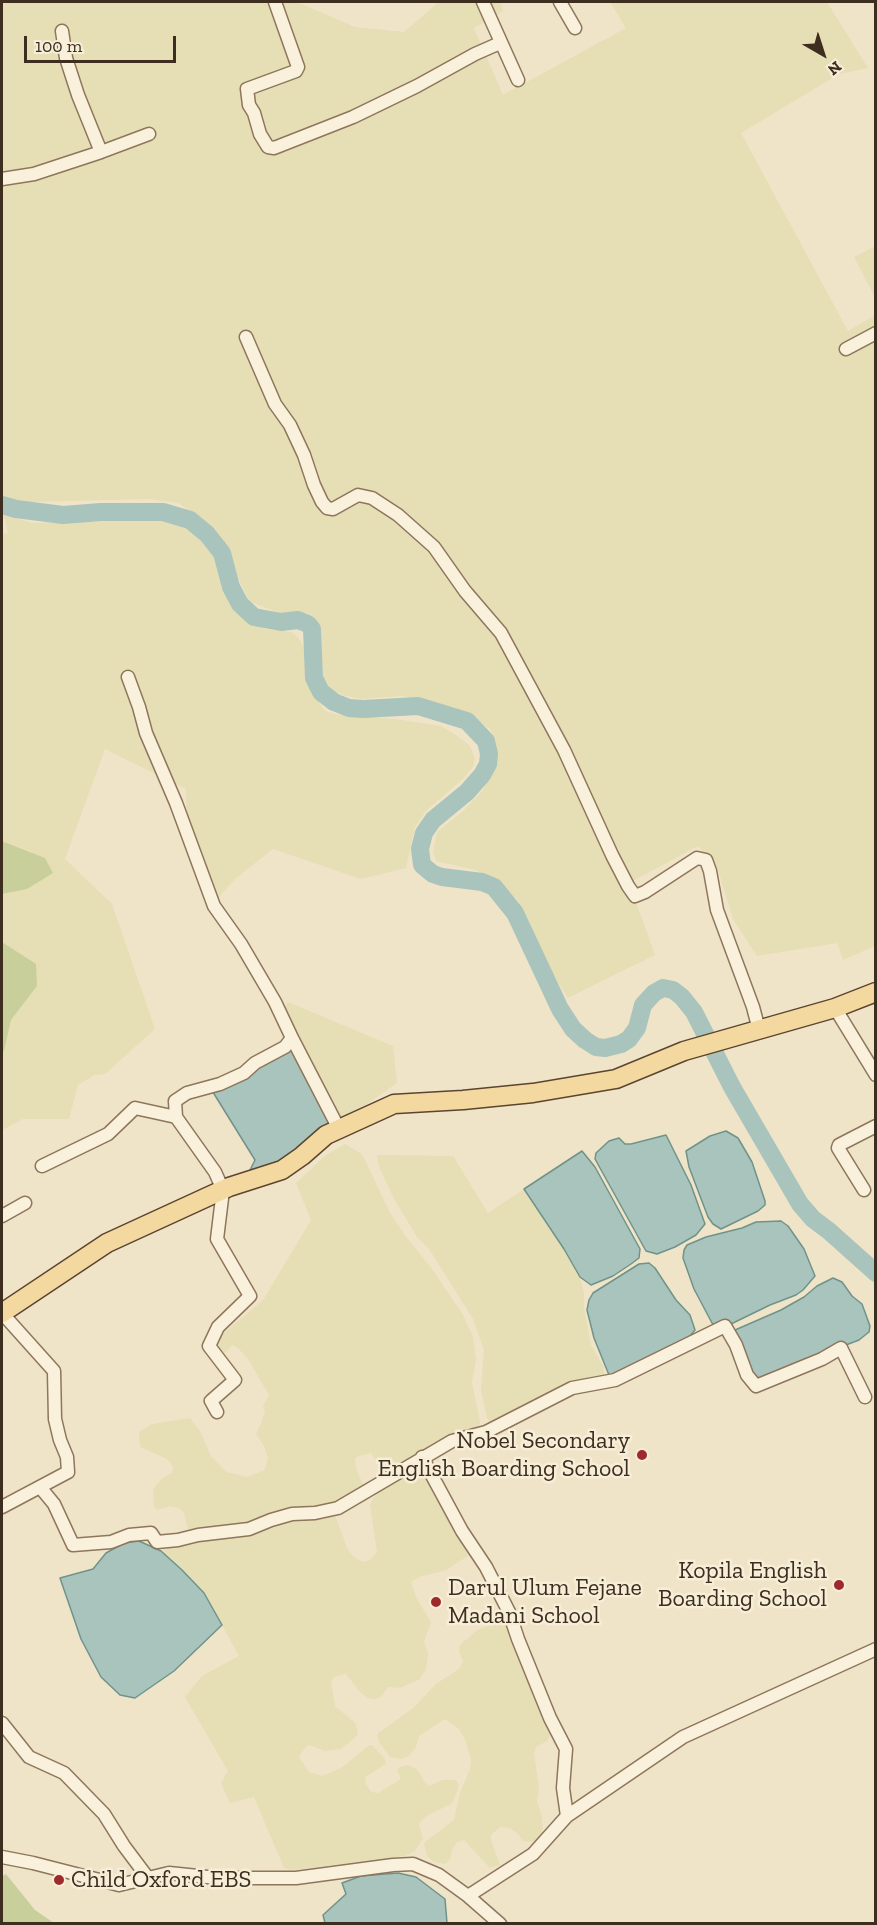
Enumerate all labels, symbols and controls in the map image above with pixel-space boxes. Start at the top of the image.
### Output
scale bar [27,24,178,62]
north arrow [793,24,853,84]
text: 100 m [35,35,82,57]
text: N [824,57,845,80]
place label: Nobel Secondary English Boarding School [377,1427,630,1483]
marker: Nobel Secondary English Boarding School [635,1448,649,1462]
place label: Kopila English Boarding School [658,1557,827,1613]
place label: Darul Ulum Fejane Madani School [448,1574,642,1630]
marker: Kopila English Boarding School [832,1578,846,1592]
marker: Darul Ulum Fejane Madani School [429,1595,443,1609]
place label: Child Oxford EBS [71,1866,251,1894]
marker: Child Oxford EBS [52,1873,66,1887]

